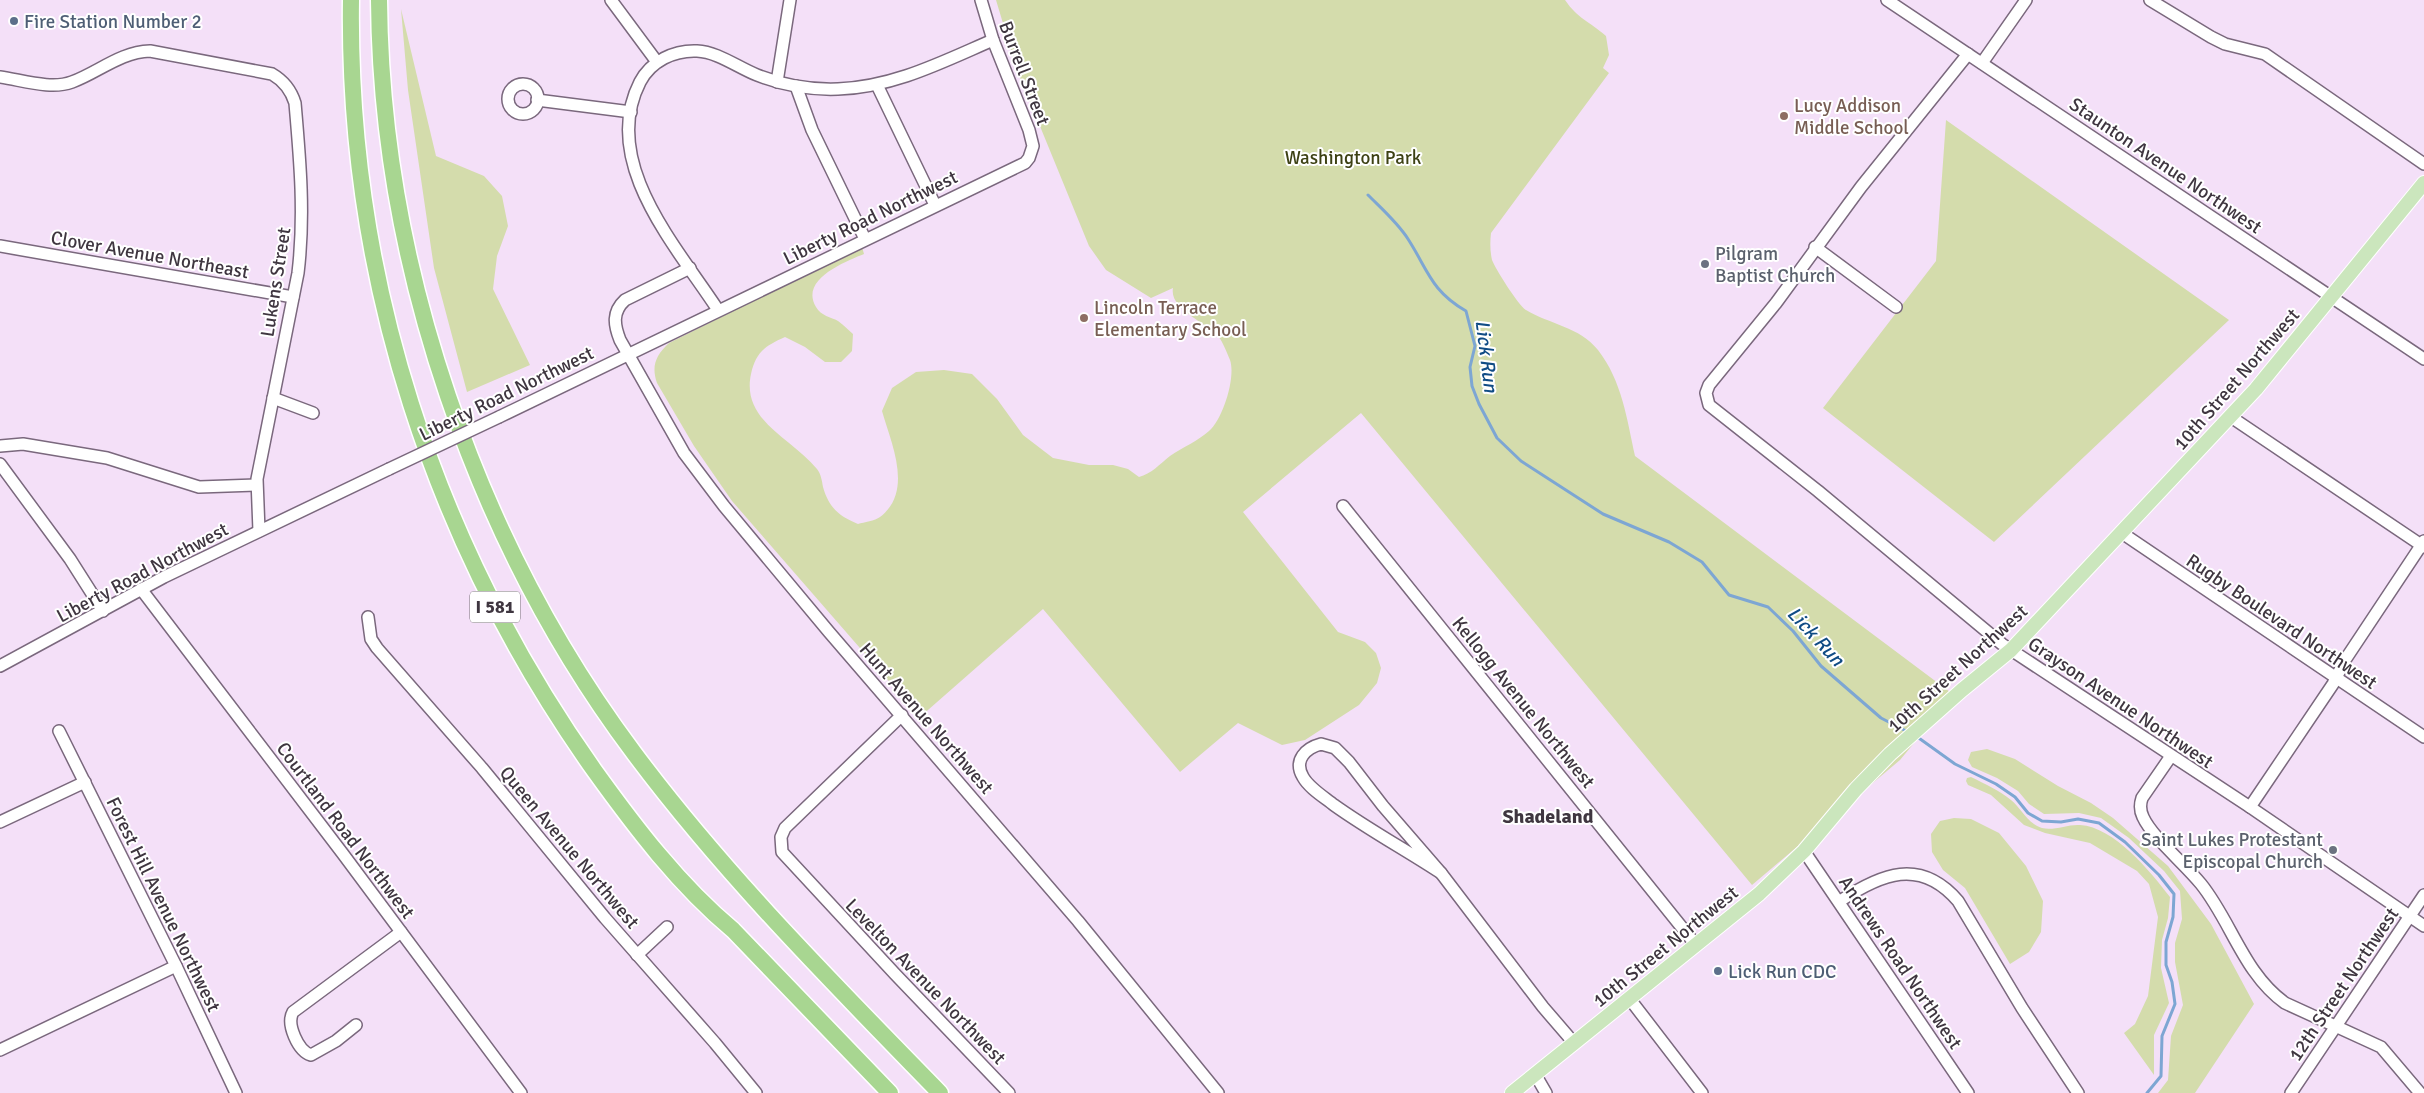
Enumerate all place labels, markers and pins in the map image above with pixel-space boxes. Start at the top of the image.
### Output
place label: Fire Station Number 2 [24,10,202,34]
marker: Fire Station Number 2 [8,15,20,27]
place label: Lucy Addison Middle School [1794,94,1909,140]
marker: Lucy Addison Middle School [1778,110,1790,122]
place label: Pilgram Baptist Church [1715,242,1835,288]
marker: Pilgram Baptist Church [1699,258,1711,270]
place label: Lincoln Terrace Elementary School [1094,296,1247,342]
marker: Lincoln Terrace Elementary School [1078,312,1090,324]
place label: Saint Lukes Protestant Episcopal Church [2141,828,2323,874]
marker: Saint Lukes Protestant Episcopal Church [2327,844,2339,856]
place label: Lick Run CDC [1728,960,1837,984]
marker: Lick Run CDC [1712,965,1724,977]

